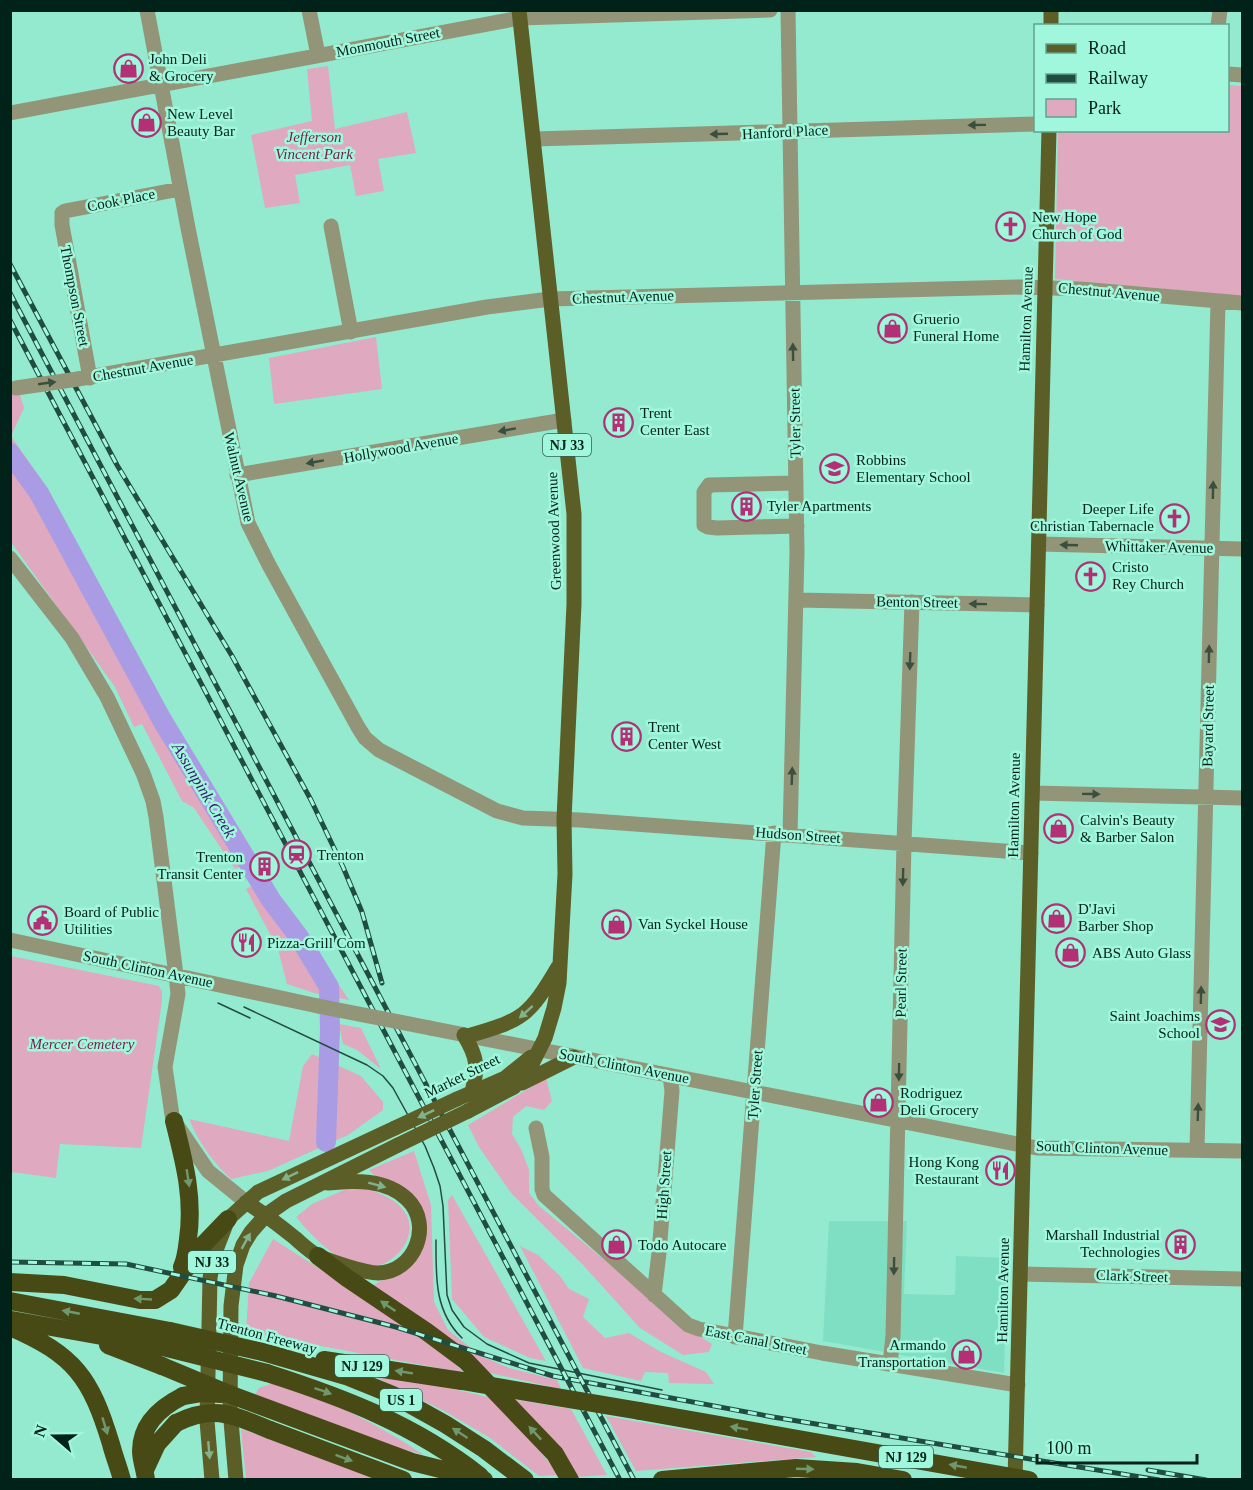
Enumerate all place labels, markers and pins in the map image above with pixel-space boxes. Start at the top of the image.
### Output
place label: John Deli & Grocery [149,51,214,84]
shop icon: John Deli & Grocery [112,52,144,84]
place label: New Level Beauty Bar [167,106,235,139]
shop icon: New Level Beauty Bar [130,107,162,139]
place label: New Hope Church of God [1032,209,1122,242]
church icon: New Hope Church of God [995,210,1027,242]
place label: Gruerio Funeral Home [913,311,1000,344]
shop icon: Gruerio Funeral Home [876,312,908,344]
place label: Trent Center East [640,405,710,438]
building icon: Trent Center East [603,406,635,438]
place label: Robbins Elementary School [856,452,971,485]
school or university icon: Robbins Elementary School [819,453,851,485]
building icon: Tyler Apartments [730,490,762,522]
place label: Tyler Apartments [767,498,872,514]
place label: Deeper Life Christian Tabernacle [1030,501,1154,534]
church icon: Deeper Life Christian Tabernacle [1159,502,1191,534]
place label: Cristo Rey Church [1112,559,1185,592]
church icon: Cristo Rey Church [1075,560,1107,592]
place label: Trent Center West [648,719,722,752]
building icon: Trent Center West [611,720,643,752]
place label: Calvin's Beauty & Barber Salon [1080,812,1175,845]
shop icon: Calvin's Beauty & Barber Salon [1043,813,1075,845]
station icon: Trenton [280,839,312,871]
place label: Trenton [317,847,364,863]
place label: Trenton Transit Center [157,849,243,882]
building icon: Trenton Transit Center [248,850,280,882]
place label: D'Javi Barber Shop [1078,901,1153,934]
shop icon: D'Javi Barber Shop [1041,902,1073,934]
place label: Board of Public Utilities [64,904,159,937]
public building icon: Board of Public Utilities [27,905,59,937]
shop icon: Van Syckel House [601,908,633,940]
place label: Van Syckel House [638,916,748,932]
restaurant icon: Pizza-Grill Com [230,927,262,959]
place label: Pizza-Grill Com [267,935,366,951]
shop icon: ABS Auto Glass [1055,937,1087,969]
place label: ABS Auto Glass [1092,945,1191,961]
place label: Saint Joachims School [1110,1008,1200,1041]
school or university icon: Saint Joachims School [1205,1009,1237,1041]
place label: Rodriguez Deli Grocery [900,1085,979,1118]
shop icon: Rodriguez Deli Grocery [863,1086,895,1118]
place label: Hong Kong Restaurant [909,1154,980,1187]
restaurant icon: Hong Kong Restaurant [984,1155,1016,1187]
place label: Marshall Industrial Technologies [1045,1227,1160,1260]
building icon: Marshall Industrial Technologies [1165,1228,1197,1260]
shop icon: Todo Autocare [601,1229,633,1261]
place label: Todo Autocare [638,1237,727,1253]
place label: Armando Transportation [858,1337,946,1370]
shop icon: Armando Transportation [951,1338,983,1370]

